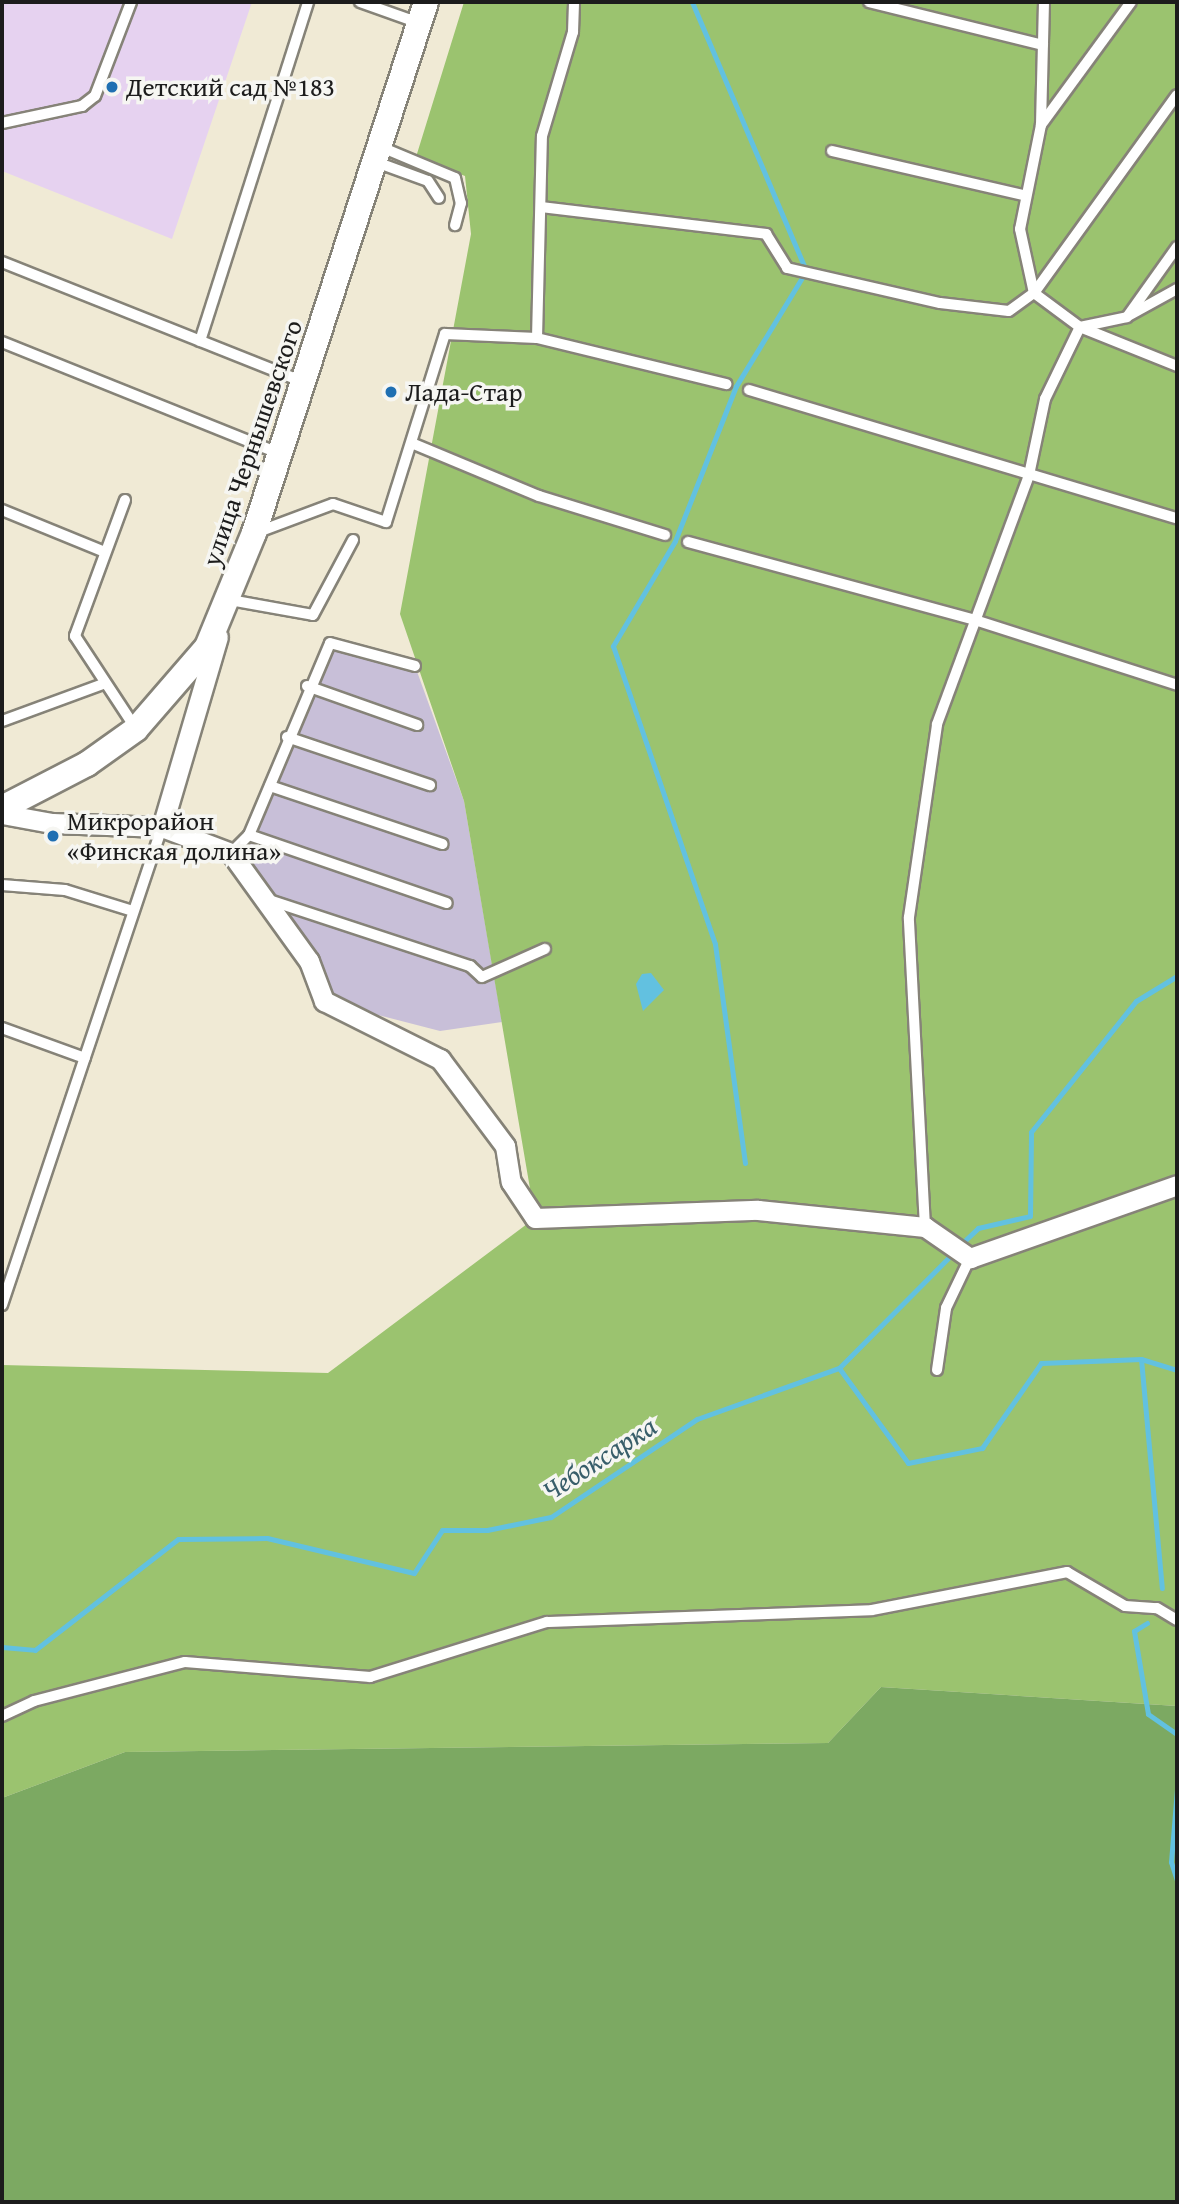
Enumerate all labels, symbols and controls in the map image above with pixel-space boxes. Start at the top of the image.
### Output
place label: Детский сад №183 [126,71,335,103]
marker: Детский сад №183 [104,79,120,95]
street label: улица Чернышевского [195,316,309,570]
place label: Лада-Стар [405,376,522,408]
marker: Лада-Стар [383,384,399,400]
place label: Микрорайон «Финская долина» [67,805,281,866]
marker: Микрорайон «Финская долина» [45,828,61,844]
water label: Чебоксарка [536,1409,662,1507]

